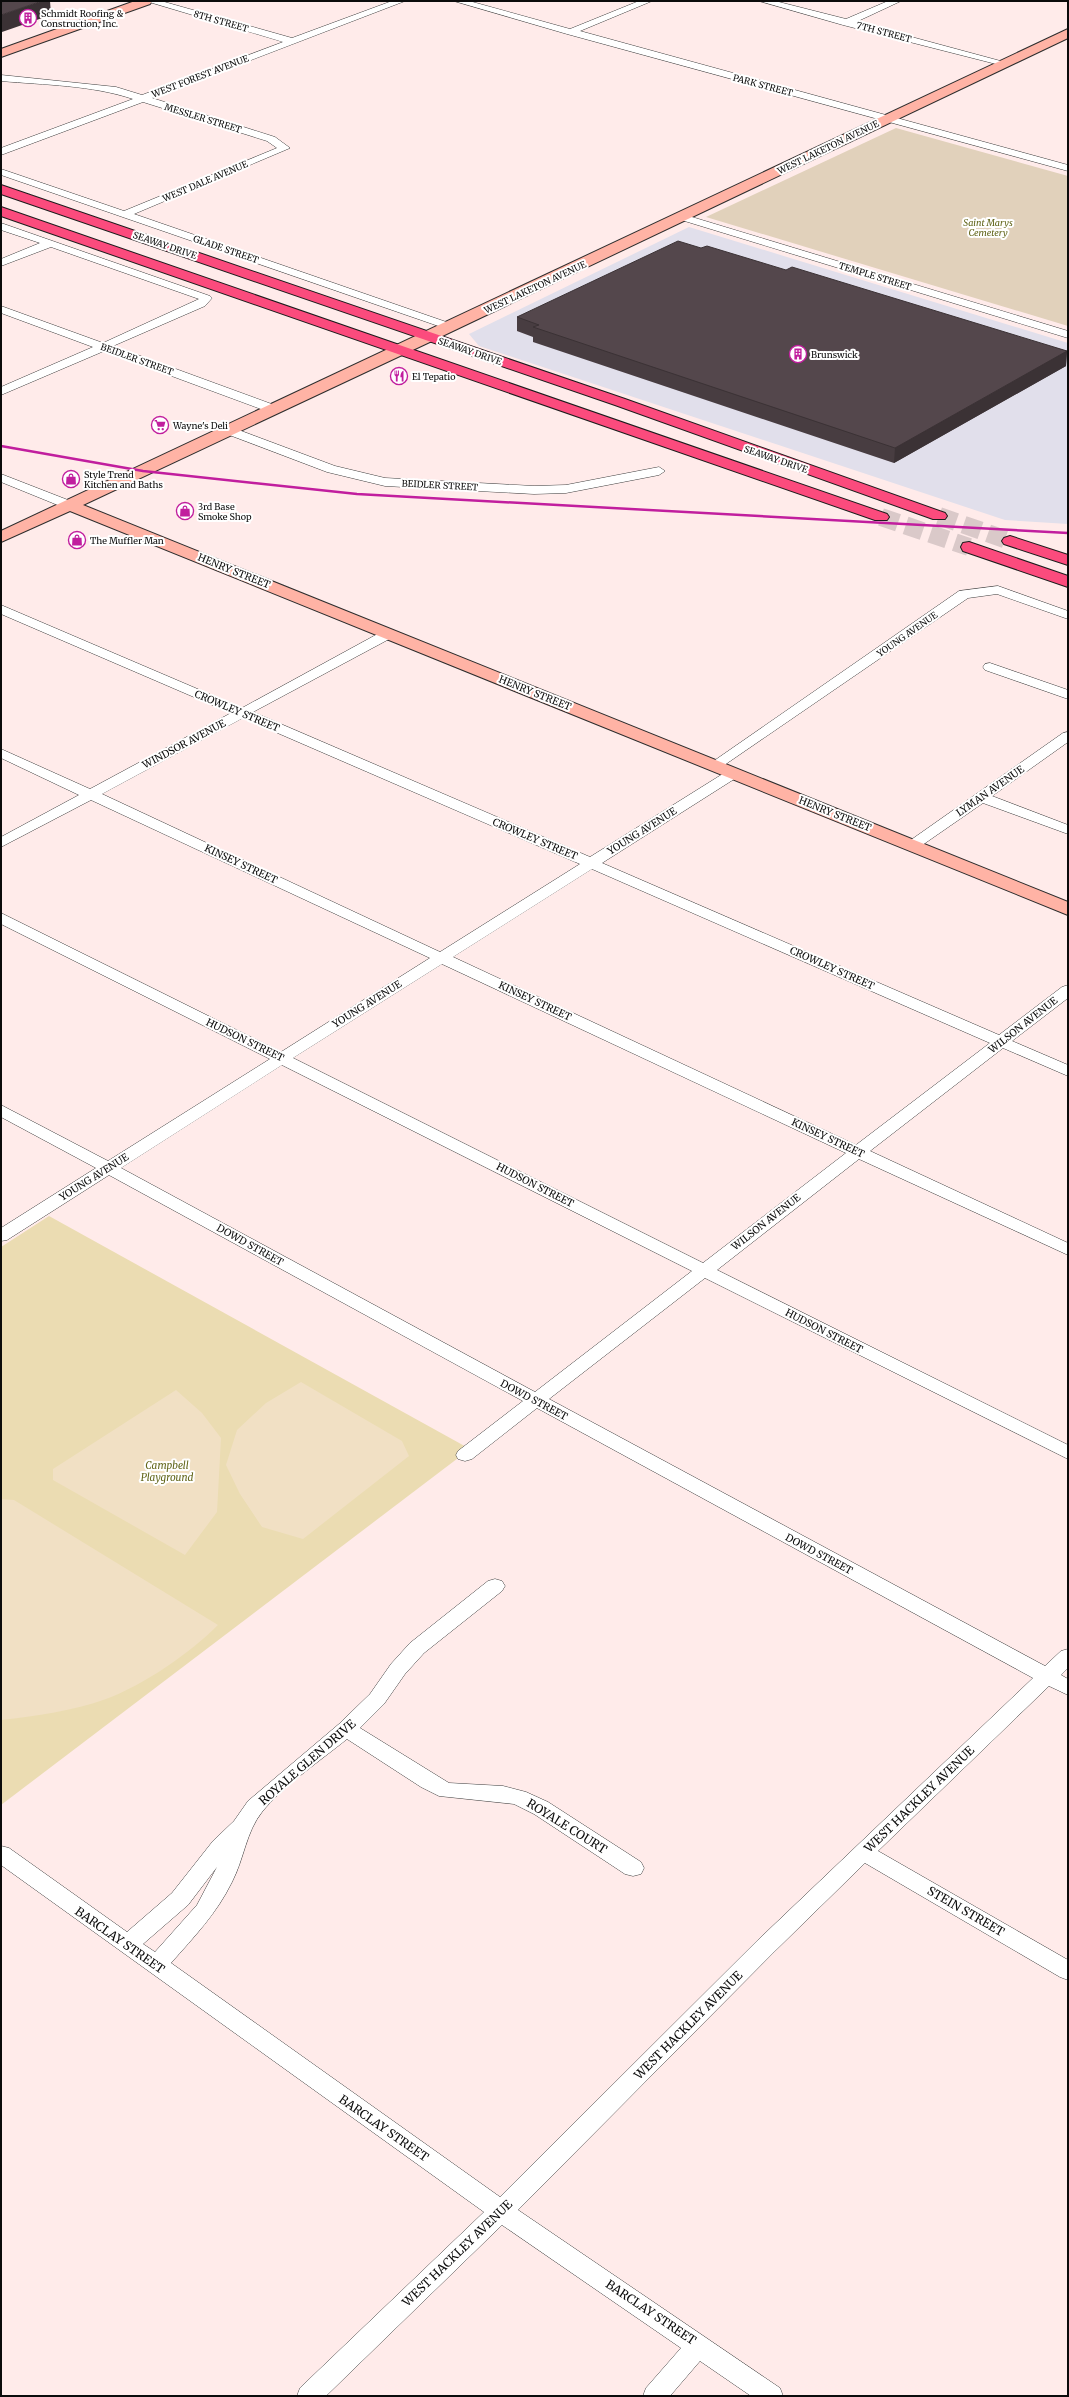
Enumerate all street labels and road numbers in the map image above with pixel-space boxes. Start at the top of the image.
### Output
street label: 8TH STREET [192,8,250,34]
street label: 7TH STREET [855,19,913,45]
street label: WEST FOREST AVENUE [149,52,250,100]
street label: PARK STREET [732,72,795,98]
street label: MESSLER STREET [163,101,244,135]
street label: WEST LAKETON AVENUE [775,117,881,177]
street label: WEST DALE AVENUE [160,158,250,204]
street label: SEAWAY DRIVE [132,229,199,261]
street label: GLADE STREET [192,233,261,266]
street label: WEST LAKETON AVENUE [481,258,588,316]
street label: TEMPLE STREET [837,260,913,293]
street label: SEAWAY DRIVE [437,335,504,367]
street label: BEIDLER STREET [99,341,176,378]
street label: SEAWAY DRIVE [743,443,810,475]
street label: BEIDLER STREET [401,478,479,493]
street label: HENRY STREET [196,551,272,591]
street label: YOUNG AVENUE [874,609,940,660]
street label: HENRY STREET [497,673,573,713]
street label: CROWLEY STREET [192,687,282,735]
street label: WINDSOR AVENUE [139,716,228,772]
street label: LYMAN AVENUE [953,762,1027,819]
street label: HENRY STREET [797,794,873,834]
street label: YOUNG AVENUE [604,804,680,858]
street label: CROWLEY STREET [490,815,580,863]
street label: KINSEY STREET [202,841,280,887]
street label: CROWLEY STREET [788,944,876,993]
street label: YOUNG AVENUE [329,977,405,1031]
street label: KINSEY STREET [496,978,574,1024]
street label: WILSON AVENUE [985,994,1061,1057]
street label: HUDSON STREET [204,1015,286,1065]
street label: KINSEY STREET [789,1115,867,1161]
street label: YOUNG AVENUE [56,1150,132,1204]
street label: HUDSON STREET [494,1160,576,1210]
street label: WILSON AVENUE [728,1191,804,1254]
street label: DOWD STREET [214,1221,286,1269]
street label: HUDSON STREET [783,1306,865,1356]
street label: DOWD STREET [498,1377,570,1423]
street label: DOWD STREET [783,1531,855,1577]
street label: ROYALE GLEN DRIVE [256,1716,359,1808]
street label: WEST HACKLEY AVENUE [860,1742,977,1856]
street label: ROYALE COURT [524,1795,610,1857]
street label: STEIN STREET [925,1883,1008,1940]
street label: BARCLAY STREET [72,1904,168,1977]
street label: WEST HACKLEY AVENUE [630,1967,746,2083]
street label: BARCLAY STREET [336,2092,432,2165]
street label: WEST HACKLEY AVENUE [398,2196,515,2310]
street label: BARCLAY STREET [603,2276,700,2348]

